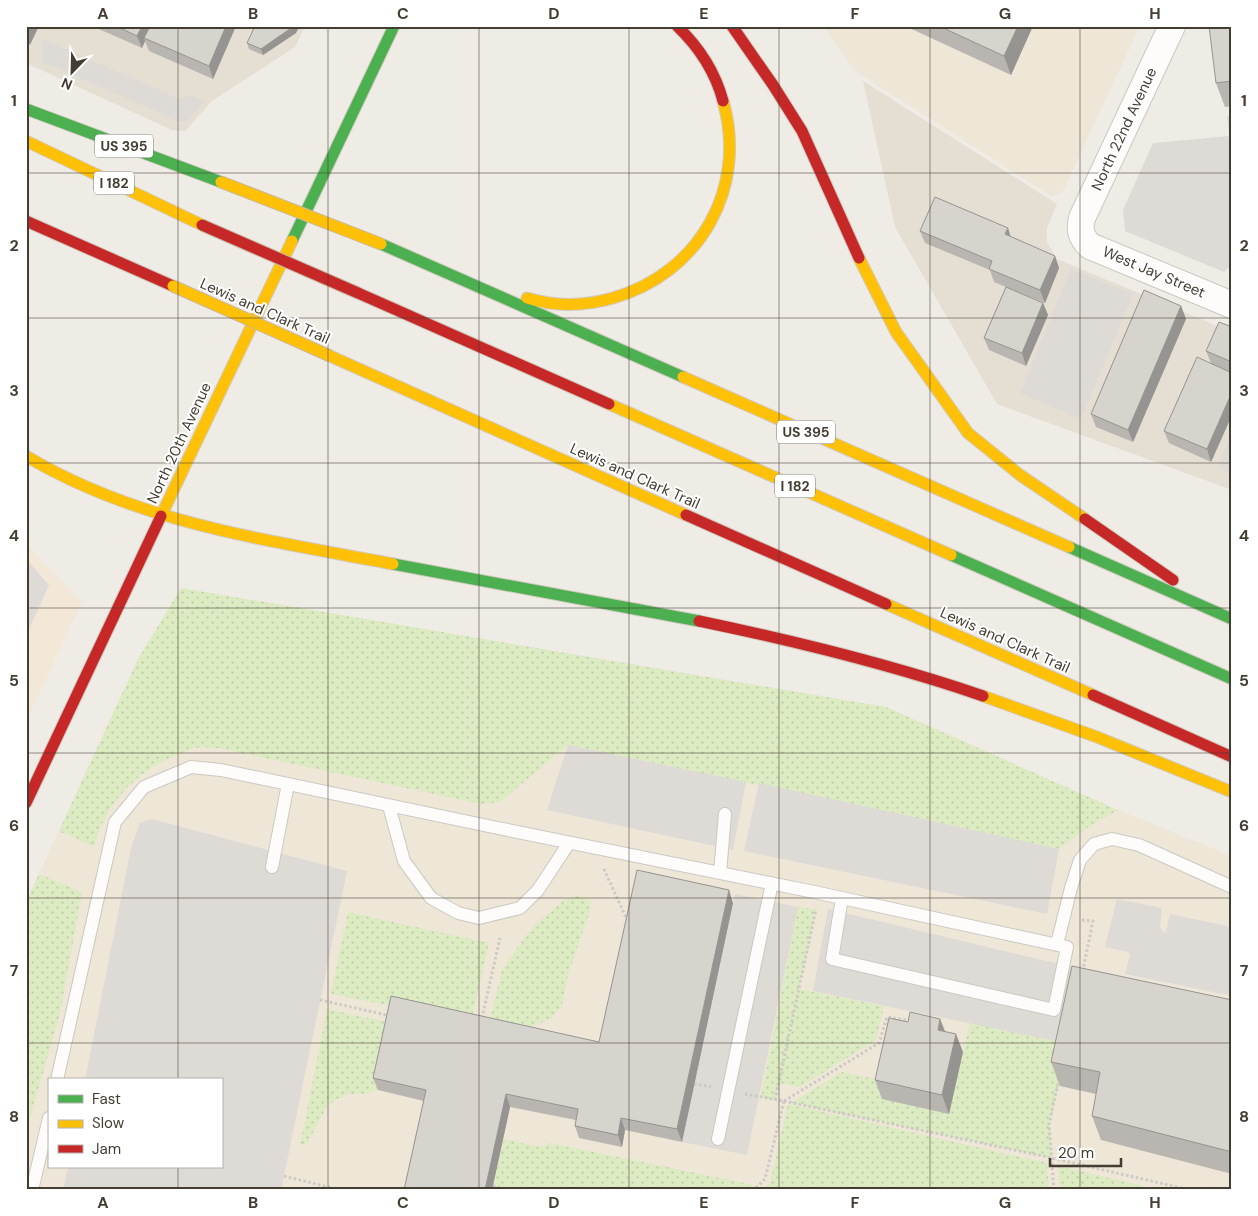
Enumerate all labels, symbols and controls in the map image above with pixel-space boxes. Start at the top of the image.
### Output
text: A [97,3,109,24]
text: B [248,3,258,24]
text: C [397,3,409,24]
text: D [548,3,560,24]
text: E [699,3,709,24]
text: F [851,3,860,24]
text: G [999,3,1011,24]
text: H [1149,3,1161,24]
north arrow [48,48,98,98]
street label: North 22nd Avenue [1087,64,1161,194]
text: N [59,74,75,94]
text: 1 [11,90,17,111]
text: 1 [1241,90,1247,111]
road number: US 395 [95,134,153,158]
road number: I 182 [94,172,134,194]
text: 2 [9,235,19,256]
text: 2 [1239,235,1249,256]
street label: West Jay Street [1100,241,1208,303]
street label: Lewis and Clark Trail [197,273,333,349]
street label: North 20th Avenue [142,379,216,507]
text: 3 [9,380,19,401]
text: 3 [1239,380,1249,401]
road number: US 395 [777,421,835,444]
street label: Lewis and Clark Trail [567,438,703,514]
road number: I 182 [775,474,815,498]
text: 4 [9,525,19,546]
text: 4 [1239,525,1249,546]
street label: Lewis and Clark Trail [937,602,1073,678]
text: 5 [9,670,19,691]
text: 5 [1239,670,1249,691]
text: 6 [9,815,19,836]
text: 6 [1239,815,1249,836]
text: 7 [10,960,19,981]
text: 7 [1240,960,1249,981]
legend [48,1078,222,1168]
text: Fast [92,1089,121,1109]
text: 8 [9,1106,19,1127]
text: 8 [1239,1106,1249,1127]
text: Slow [92,1113,125,1133]
scale bar [1050,1136,1122,1168]
text: Jam [92,1139,121,1159]
text: 20 m [1058,1143,1094,1163]
text: A [97,1192,109,1213]
text: B [248,1192,258,1213]
text: C [397,1192,409,1213]
text: D [548,1192,560,1213]
text: E [699,1192,709,1213]
text: F [851,1192,860,1213]
text: G [999,1192,1011,1213]
text: H [1149,1192,1161,1213]

